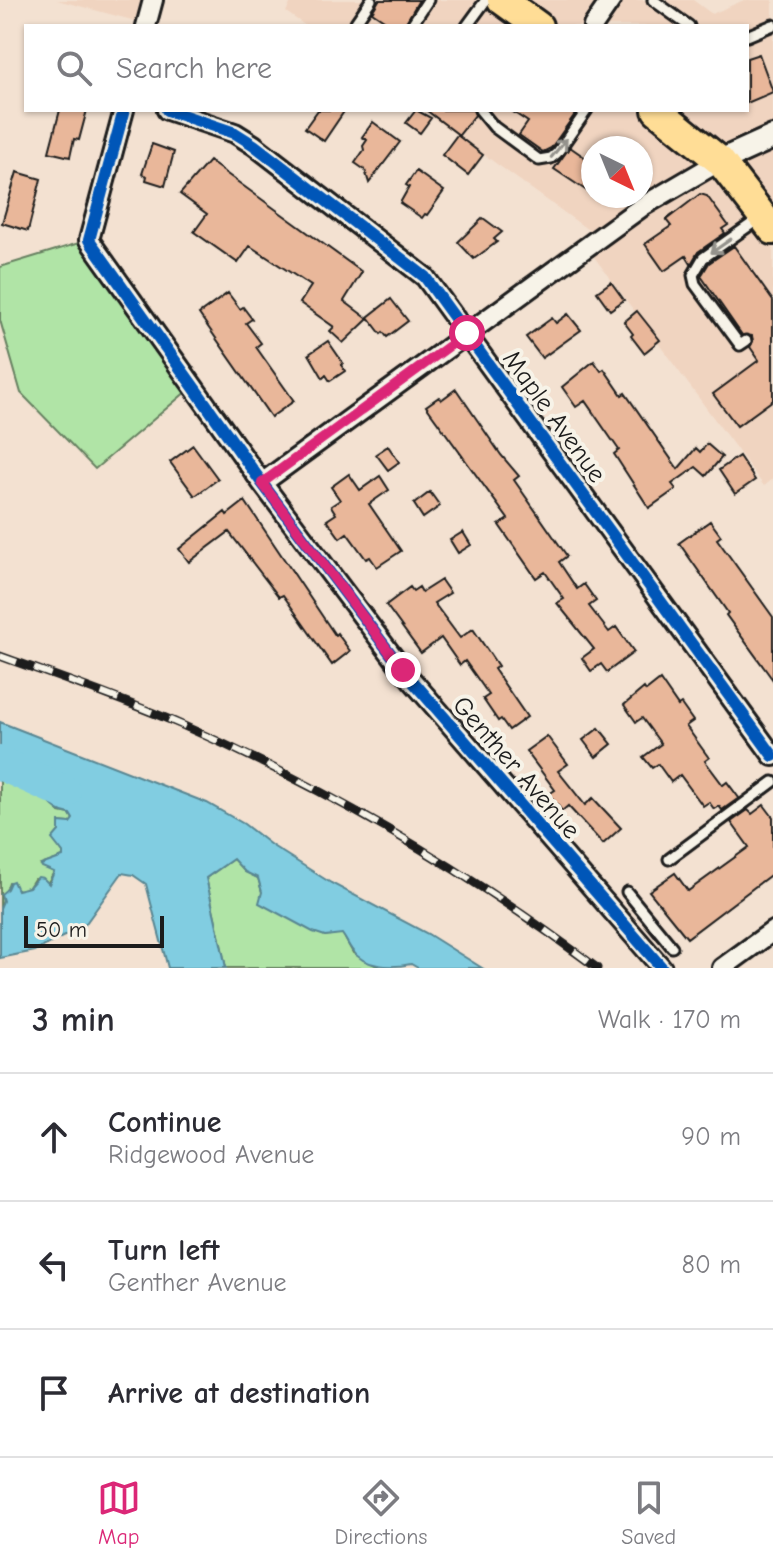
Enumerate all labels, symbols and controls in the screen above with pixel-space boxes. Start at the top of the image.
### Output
search box [24,24,749,112]
icon: search [52,46,96,90]
text: Search here [116,51,272,86]
north arrow [581,136,653,208]
one-way arrow [550,138,567,159]
one-way arrow [710,238,732,254]
route start [449,315,485,351]
street label: Maple Avenue [496,345,612,488]
route end [385,652,421,688]
street label: Genther Avenue [446,690,586,845]
scale bar [24,912,164,948]
text: 50 m [36,917,87,943]
text: 3 min [32,1000,115,1040]
text: Walk · 170 m [598,1005,741,1035]
text: Continue [108,1105,222,1140]
icon: ahead [32,1115,76,1159]
text: 90 m [681,1122,741,1152]
text: Ridgewood Avenue [108,1140,314,1170]
text: Turn left [108,1233,220,1268]
icon: left [32,1243,76,1287]
text: 80 m [682,1250,741,1280]
text: Genther Avenue [108,1268,287,1298]
icon: arrive [32,1371,76,1415]
text: Arrive at destination [108,1376,370,1411]
tab: Map [97,1476,141,1550]
tab: Directions [335,1476,428,1550]
tab: Saved [621,1476,676,1550]

